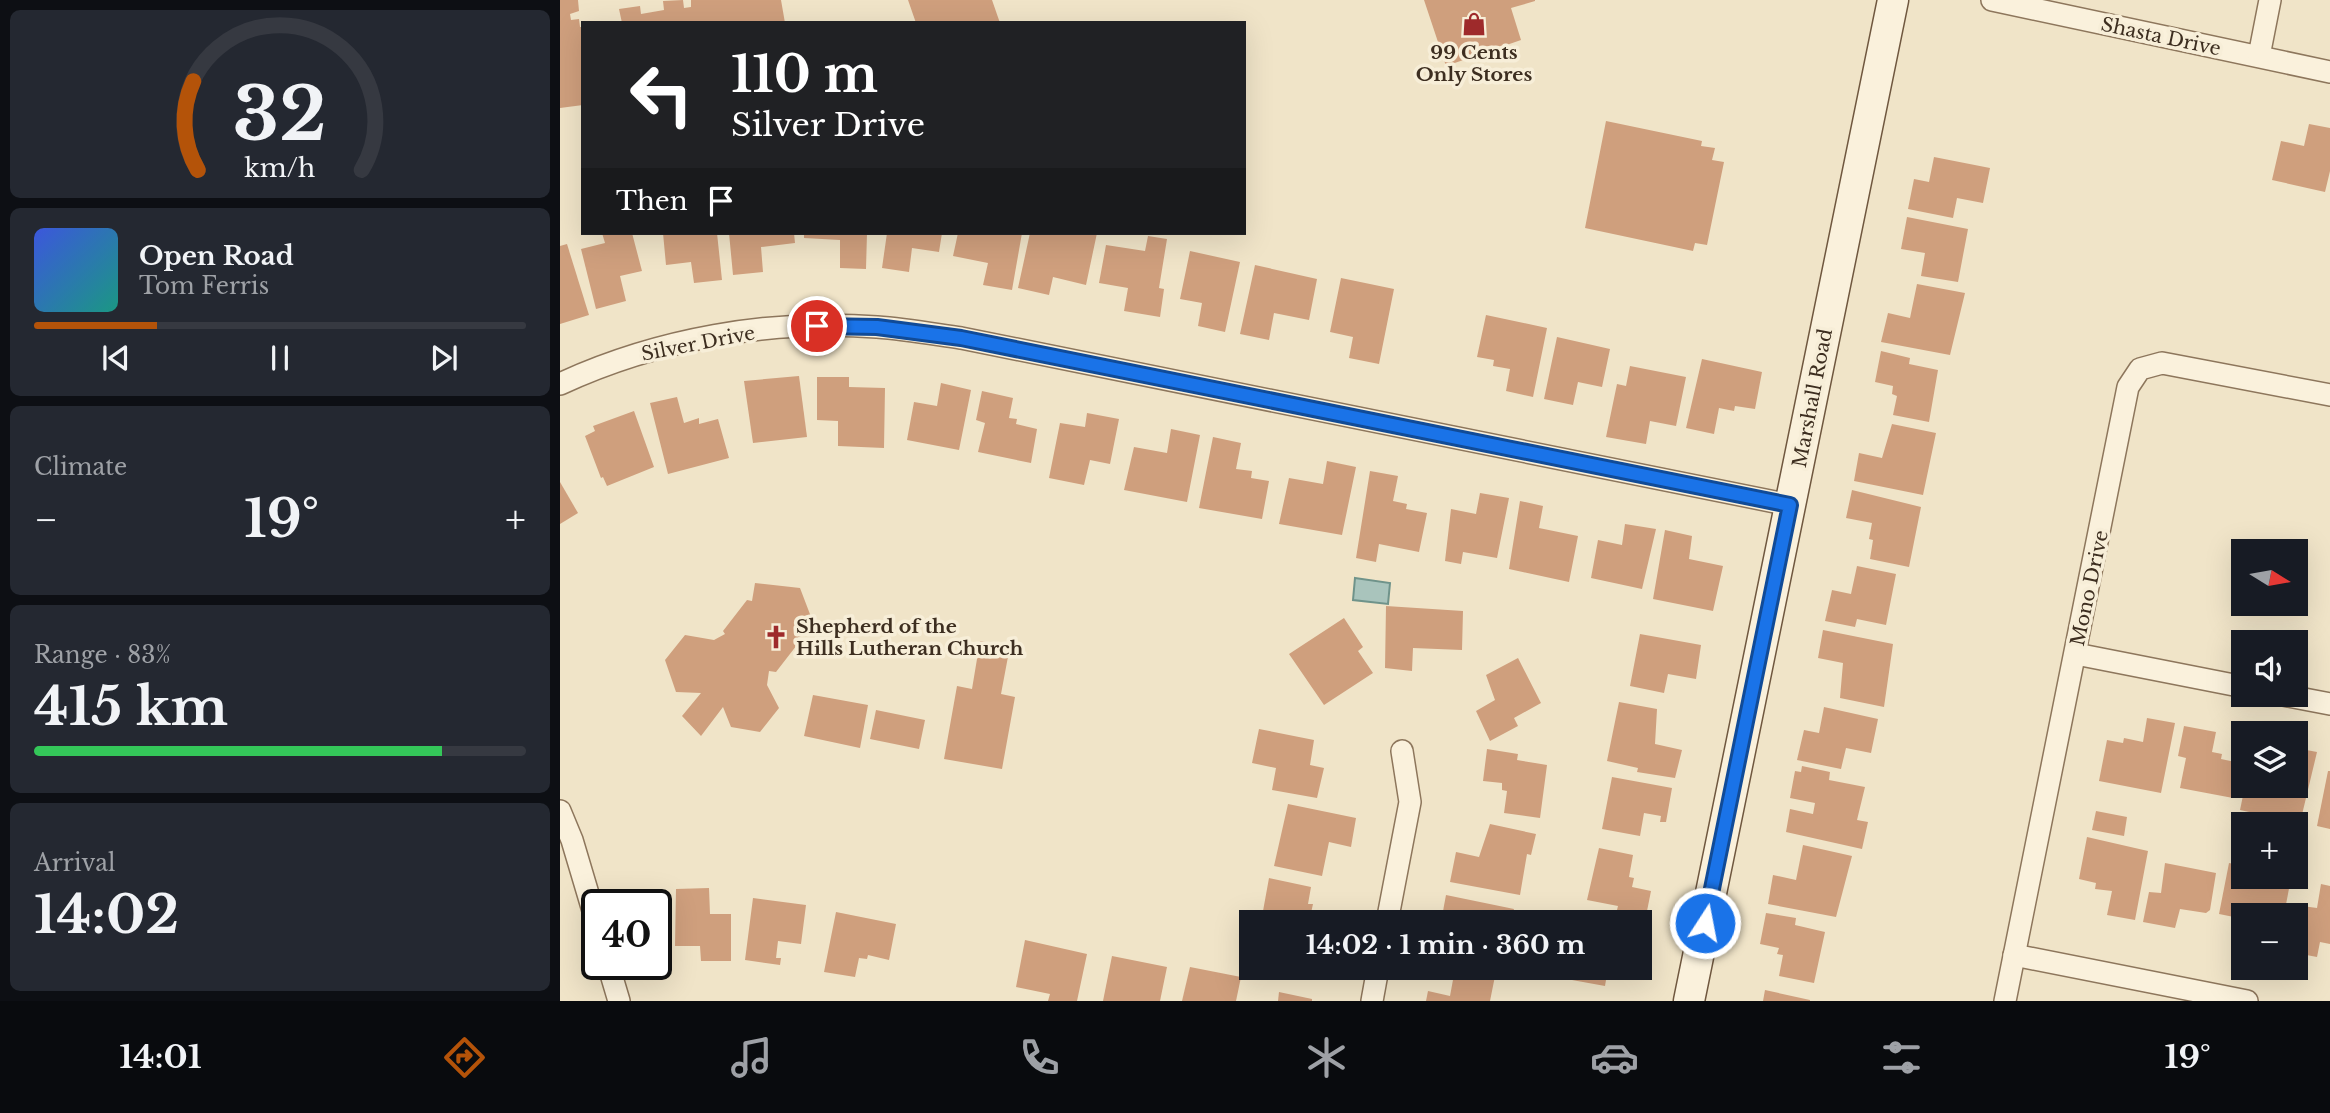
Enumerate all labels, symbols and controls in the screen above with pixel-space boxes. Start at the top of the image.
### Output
shop icon: 99 Cents Only Stores [1460,10,1488,38]
street label: Shasta Drive [2099,13,2223,60]
place label: 99 Cents Only Stores [1416,41,1532,86]
text: 110 m [731,44,878,105]
icon: left [616,49,707,140]
text: 32 [233,69,327,160]
text: Silver Drive [731,105,925,145]
text: km/h [245,153,315,184]
icon: arrive [702,182,740,220]
text: Then [616,185,688,217]
text: Open Road [139,240,294,272]
text: Tom Ferris [139,272,269,300]
pin [787,296,847,356]
icon: arrive [798,307,836,345]
street label: Silver Drive [639,321,757,366]
street label: Marshall Road [1788,327,1837,469]
icon: previous [97,339,135,377]
icon: pause [261,339,299,377]
icon: next [425,339,463,377]
text: Climate [34,453,127,481]
text: 19° [244,487,319,551]
text: − [34,496,58,543]
text: + [505,496,526,543]
street label: Mono Drive [2066,528,2113,648]
north arrow [2231,539,2308,616]
map controls [2231,539,2308,980]
place label: Shepherd of the Hills Lutheran Church [796,615,1024,660]
church icon: Shepherd of the Hills Lutheran Church [762,623,790,651]
button: sound [2231,630,2308,707]
text: Range · 83% [34,641,171,669]
text: 415 km [34,675,228,739]
button: layers [2231,721,2308,798]
button: + [2231,812,2308,889]
text: Arrival [34,849,115,877]
text: 14:02 [34,883,179,947]
position arrow [1668,886,1742,960]
speed limit sign: 40 [581,889,672,980]
button: − [2231,903,2308,980]
text: 14:02 · 1 min · 360 m [1306,929,1585,961]
icon: directions [440,1033,489,1082]
icon: music [727,1033,776,1082]
icon: phone [1015,1033,1064,1082]
icon: climate [1302,1033,1351,1082]
icon: car [1590,1033,1639,1082]
icon: filters [1877,1033,1926,1082]
text: 14:01 [119,1037,202,1077]
text: 19° [2165,1037,2211,1077]

